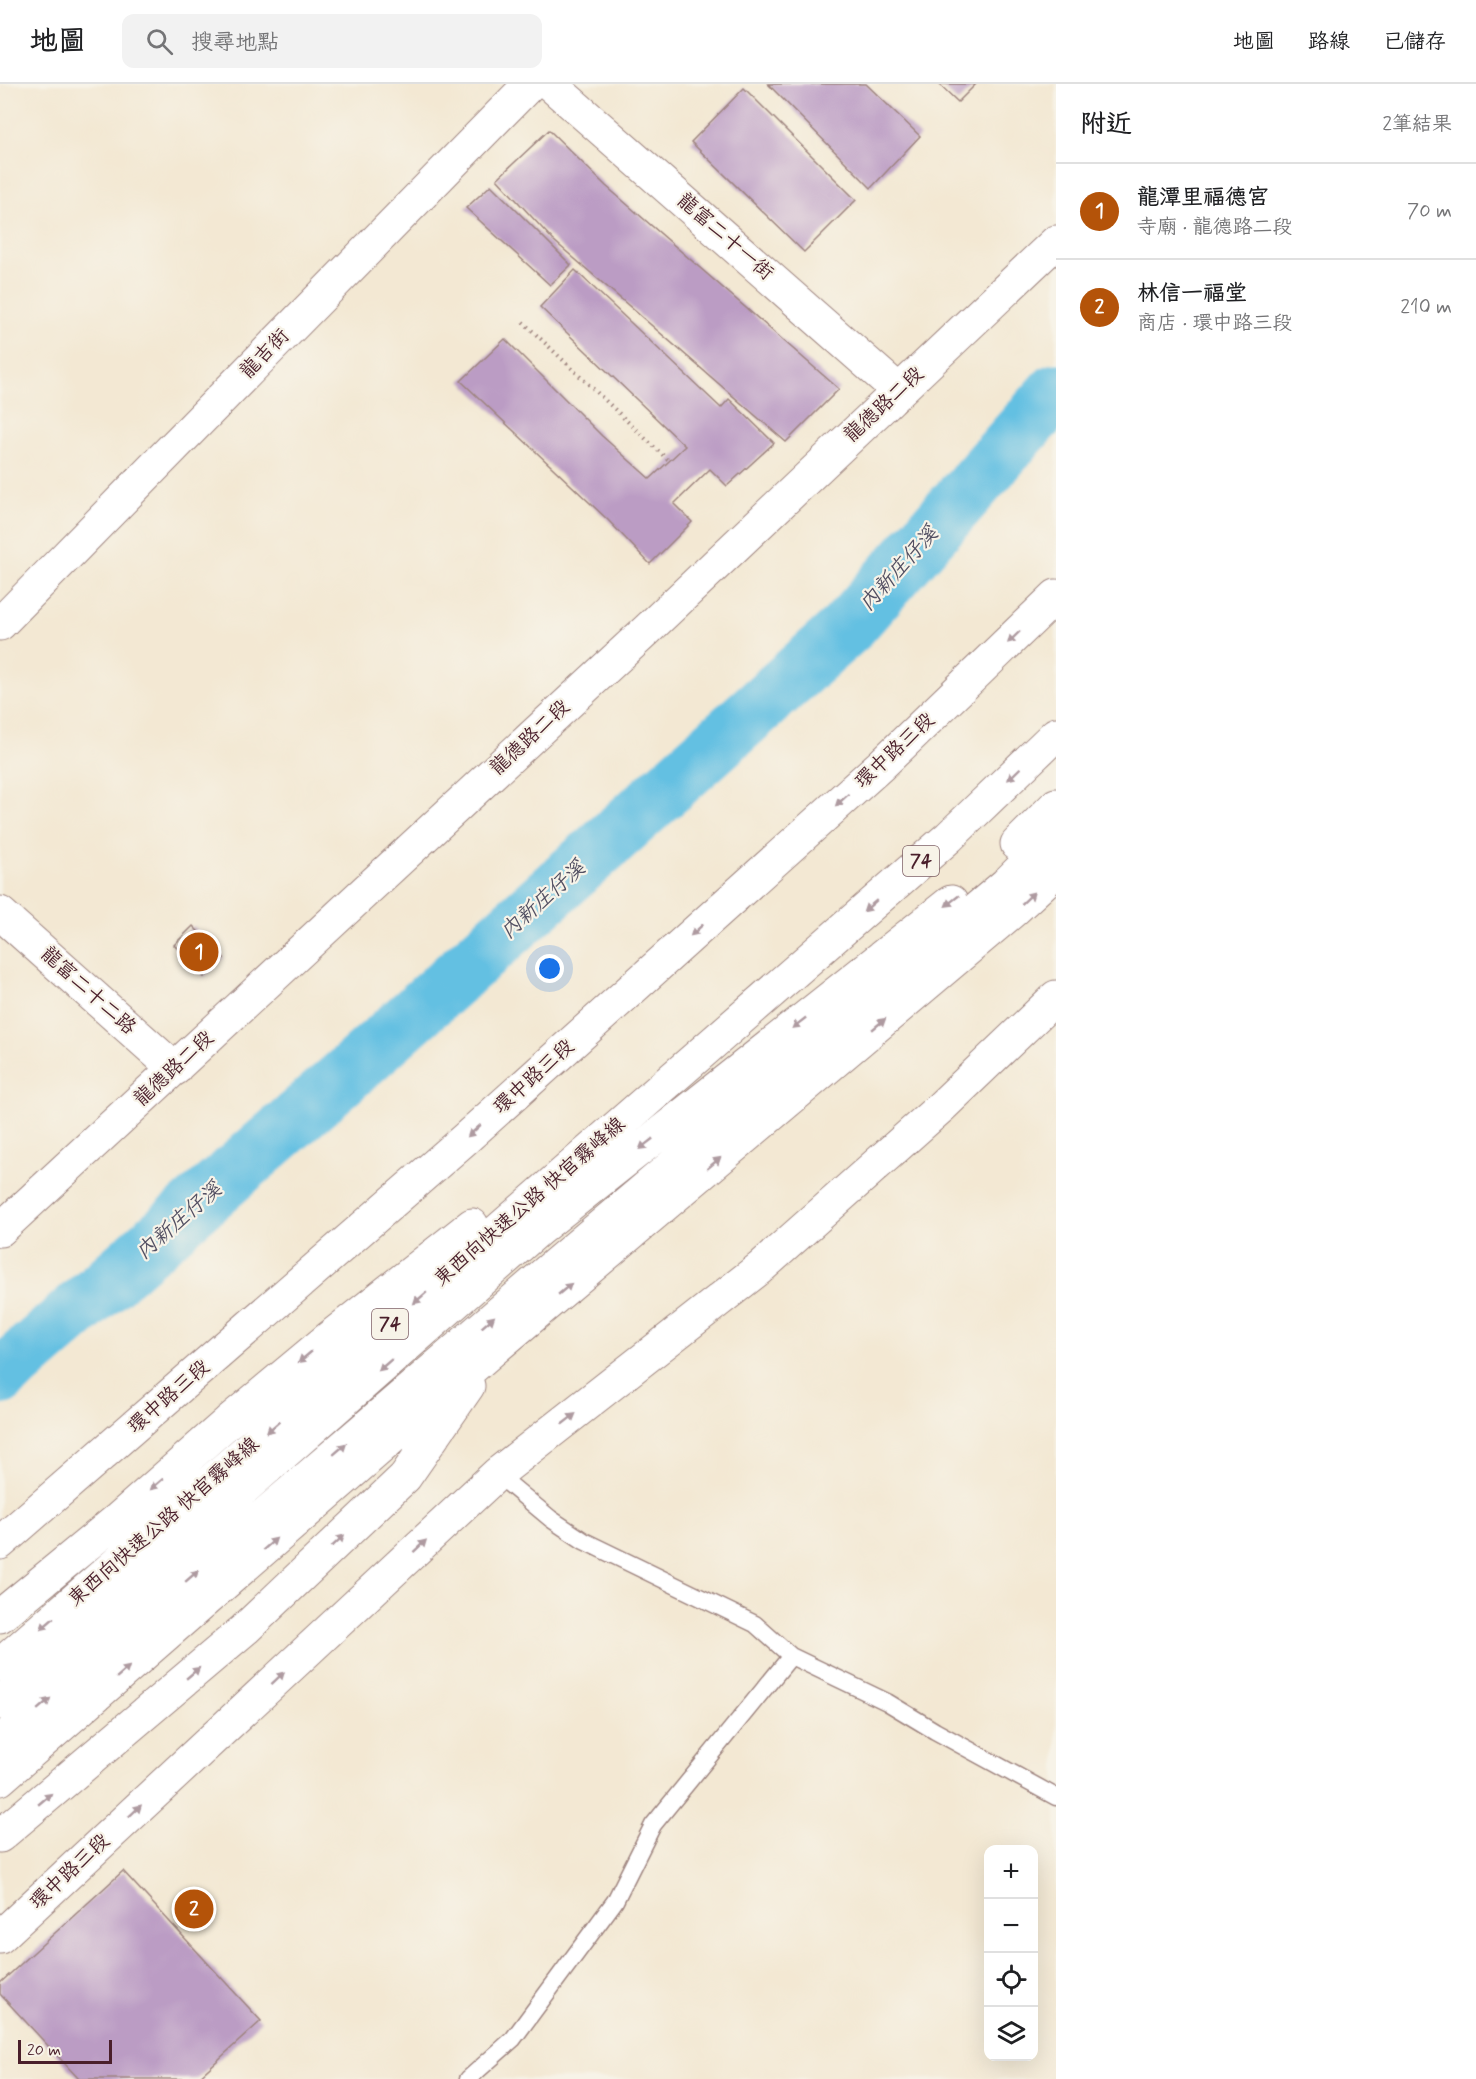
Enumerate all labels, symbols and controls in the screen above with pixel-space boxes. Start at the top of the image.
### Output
search box [122,14,542,68]
text: 地圖 [30,24,86,61]
icon: search [143,25,176,58]
text: 地圖 [1233,28,1275,56]
text: 路線 [1308,28,1350,56]
text: 已儲存 [1383,28,1446,56]
text: 搜尋地點 [191,29,279,57]
text: 附近 [1080,108,1132,142]
text: 2筆結果 [1382,111,1452,138]
text: 龍潭里福德宮 [1137,184,1269,212]
street label: 龍富二十一街 [671,187,779,287]
text: 1 [1095,198,1104,225]
text: 70 m [1407,198,1452,225]
text: 寺廟 · 龍德路二段 [1137,214,1292,241]
text: 林信一福堂 [1137,280,1247,308]
text: 2 [1095,294,1104,321]
text: 210 m [1400,294,1452,321]
text: 商店 · 環中路三段 [1137,310,1292,337]
street label: 龍吉街 [234,323,296,385]
street label: 龍德路二段 [838,361,930,449]
water label: 內新庄仔溪 [853,520,945,617]
one-way arrow [1007,629,1021,643]
street label: 龍德路二段 [484,694,576,782]
street label: 環中路三段 [849,707,941,795]
one-way arrow [1006,767,1021,781]
one-way arrow [835,793,850,806]
road number: 74 [903,846,939,876]
water label: 內新庄仔溪 [495,854,592,946]
one-way arrow [1020,891,1035,905]
one-way arrow [944,895,959,907]
one-way arrow [863,899,878,912]
one-way arrow [690,923,705,936]
pin: 1 [180,930,218,974]
street label: 龍富二十二路 [34,941,142,1042]
your location [535,954,564,983]
one-way arrow [791,1016,807,1029]
one-way arrow [871,1018,886,1031]
street label: 龍德路二段 [128,1025,220,1113]
street label: 環中路三段 [488,1034,580,1120]
street label: 東西向快速公路 快官霧峰線 [429,1111,631,1293]
one-way arrow [467,1124,482,1137]
one-way arrow [638,1138,654,1151]
one-way arrow [706,1157,722,1170]
water label: 內新庄仔溪 [130,1175,229,1266]
one-way arrow [557,1283,572,1296]
one-way arrow [412,1292,428,1305]
road number: 74 [372,1309,408,1339]
one-way arrow [480,1316,496,1329]
one-way arrow [297,1351,313,1364]
street label: 環中路三段 [122,1354,216,1440]
one-way arrow [378,1358,393,1371]
one-way arrow [561,1414,576,1426]
one-way arrow [266,1420,281,1433]
street label: 東西向快速公路 快官霧峰線 [63,1431,265,1613]
one-way arrow [332,1443,348,1456]
one-way arrow [150,1477,165,1490]
one-way arrow [330,1535,344,1549]
one-way arrow [262,1537,278,1550]
one-way arrow [413,1539,427,1553]
one-way arrow [184,1570,200,1583]
one-way arrow [40,1617,55,1630]
one-way arrow [115,1665,131,1678]
one-way arrow [185,1666,201,1679]
one-way arrow [270,1672,284,1686]
one-way arrow [36,1697,52,1710]
one-way arrow [37,1792,53,1805]
one-way arrow [128,1805,142,1819]
street label: 環中路三段 [24,1828,116,1916]
map controls [984,1845,1038,2061]
button: + [984,1845,1038,1899]
pin: 2 [174,1886,214,1932]
button: − [984,1899,1038,1953]
button: locate [984,1953,1038,2007]
button: layers [984,2007,1038,2061]
scale bar [18,2037,112,2064]
text: 20 m [27,2040,61,2061]

